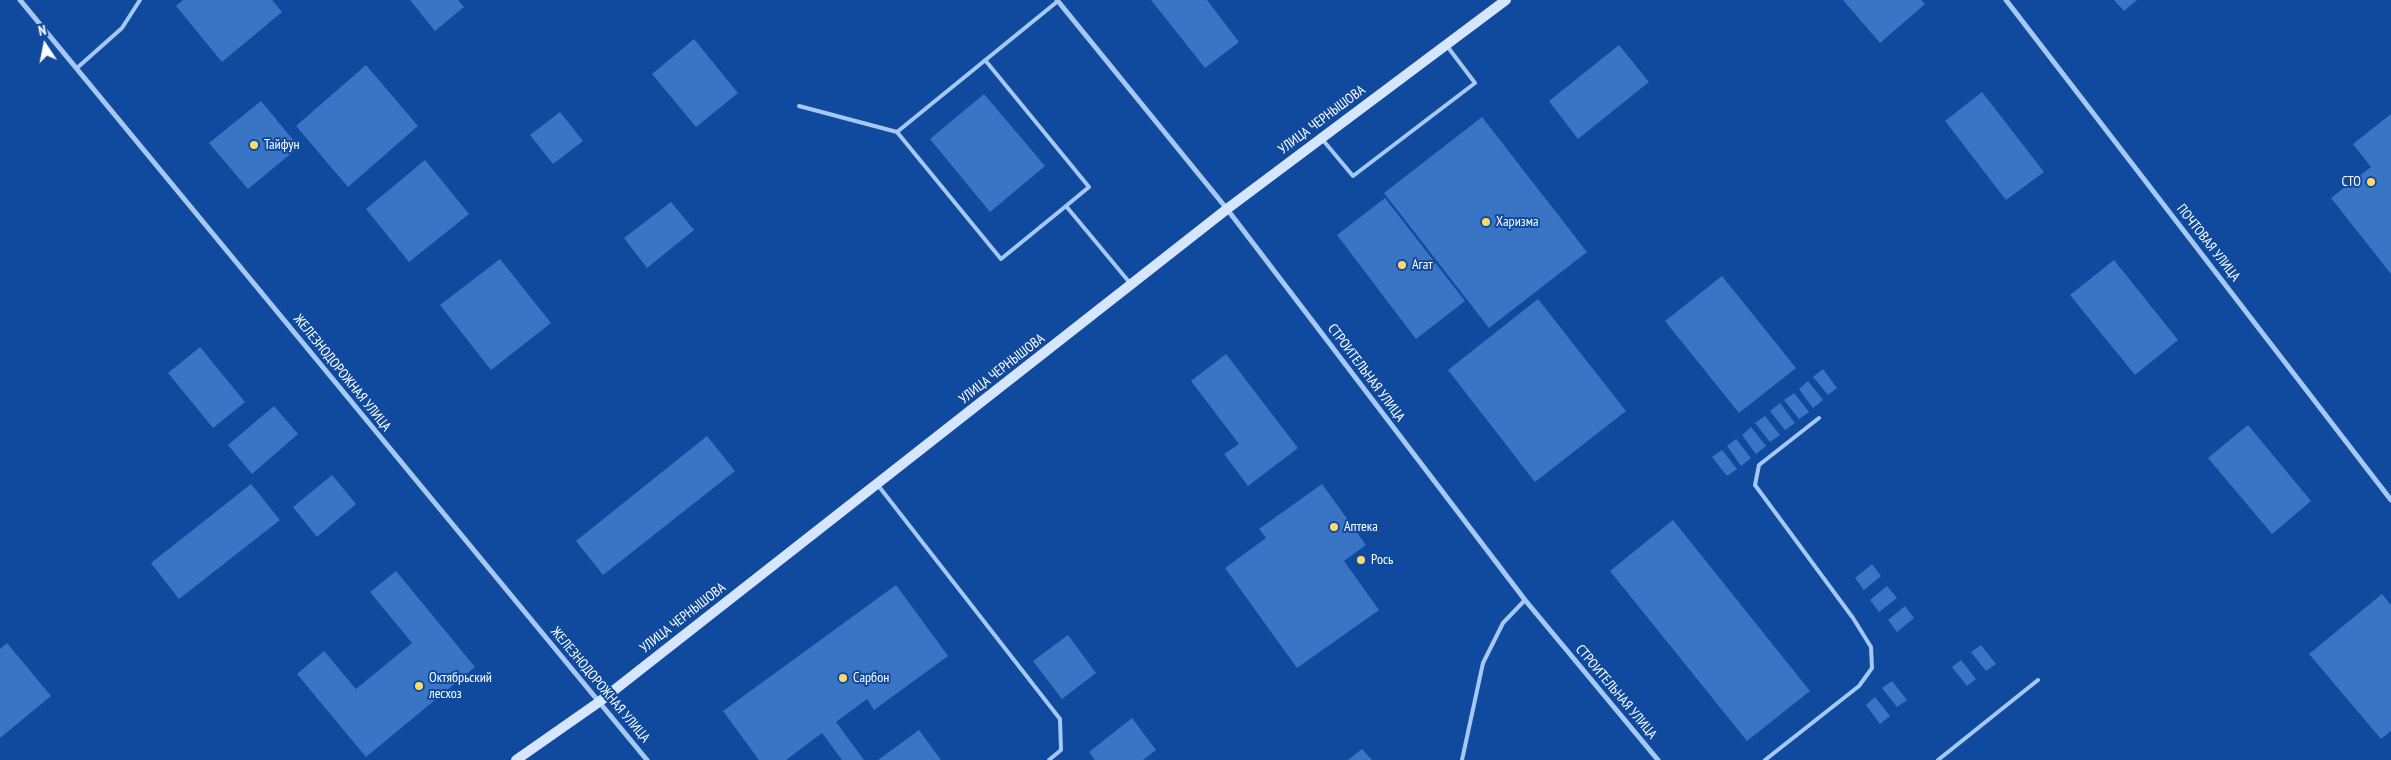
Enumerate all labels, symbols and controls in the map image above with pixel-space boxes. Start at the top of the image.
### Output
north arrow [20,20,70,70]
text: N [37,21,48,40]
street label: УЛИЦА ЧЕРНЫШОВА [1275,82,1369,158]
place label: Тайфун [264,137,300,153]
marker: Тайфун [248,139,260,151]
place label: СТО [2342,174,2361,190]
marker: СТО [2365,176,2377,188]
street label: ПОЧТОВАЯ УЛИЦА [2173,201,2243,285]
place label: Харизма [1496,214,1539,230]
marker: Харизма [1480,216,1492,228]
place label: Агат [1412,257,1433,273]
marker: Агат [1396,259,1408,271]
street label: ЖЕЛЕЗНОДОРОЖНАЯ УЛИЦА [290,311,394,435]
street label: СТРОИТЕЛЬНАЯ УЛИЦА [1324,321,1408,425]
street label: УЛИЦА ЧЕРНЫШОВА [956,330,1048,408]
place label: Аптека [1344,519,1378,535]
marker: Аптека [1328,521,1340,533]
place label: Рось [1371,552,1393,568]
marker: Рось [1355,554,1367,566]
street label: УЛИЦА ЧЕРНЫШОВА [637,579,729,657]
street label: ЖЕЛЕЗНОДОРОЖНАЯ УЛИЦА [547,624,653,746]
street label: СТРОИТЕЛЬНАЯ УЛИЦА [1572,641,1660,743]
place label: Октябрьский лесхоз [429,670,492,702]
place label: Сарбон [853,670,889,686]
marker: Сарбон [837,672,849,684]
marker: Октябрьский лесхоз [413,680,425,692]

